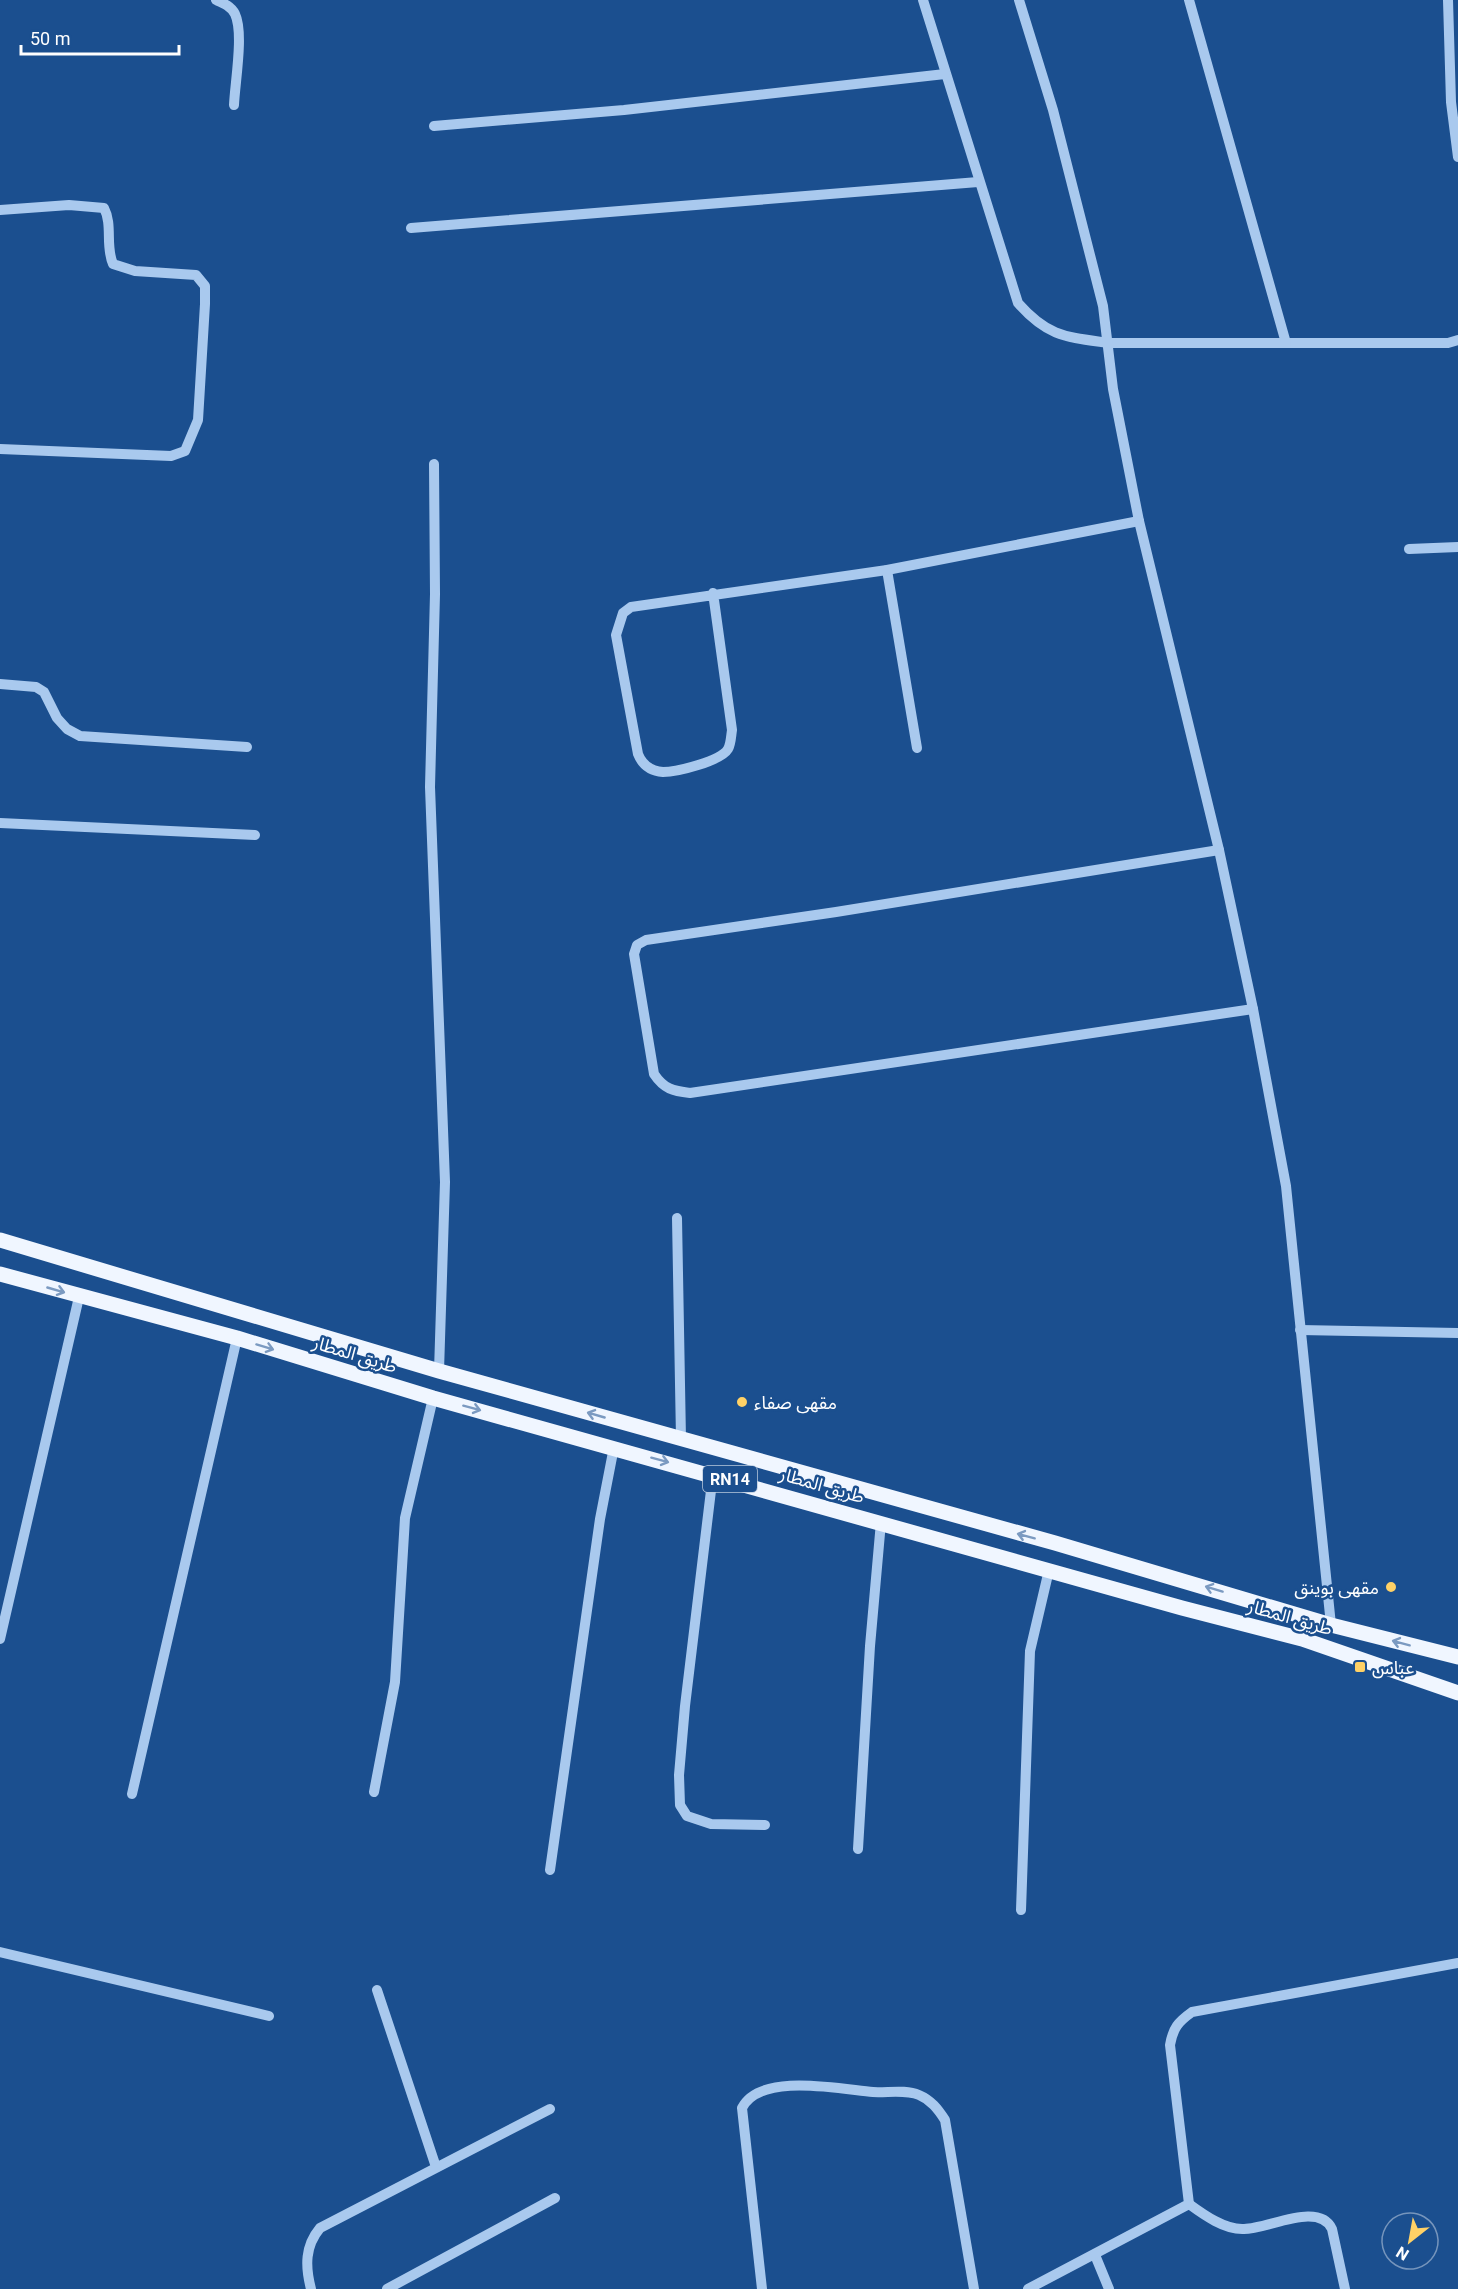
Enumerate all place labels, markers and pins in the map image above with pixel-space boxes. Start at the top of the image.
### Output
place label: مقهى صفاء [754,1392,837,1414]
marker: مقهى صفاء [735,1395,749,1409]
place label: مقهى بوينق [1294,1577,1379,1599]
marker: مقهى بوينق [1384,1580,1398,1594]
place label: عباس [1372,1657,1414,1679]
marker: عباس [1353,1660,1367,1674]

